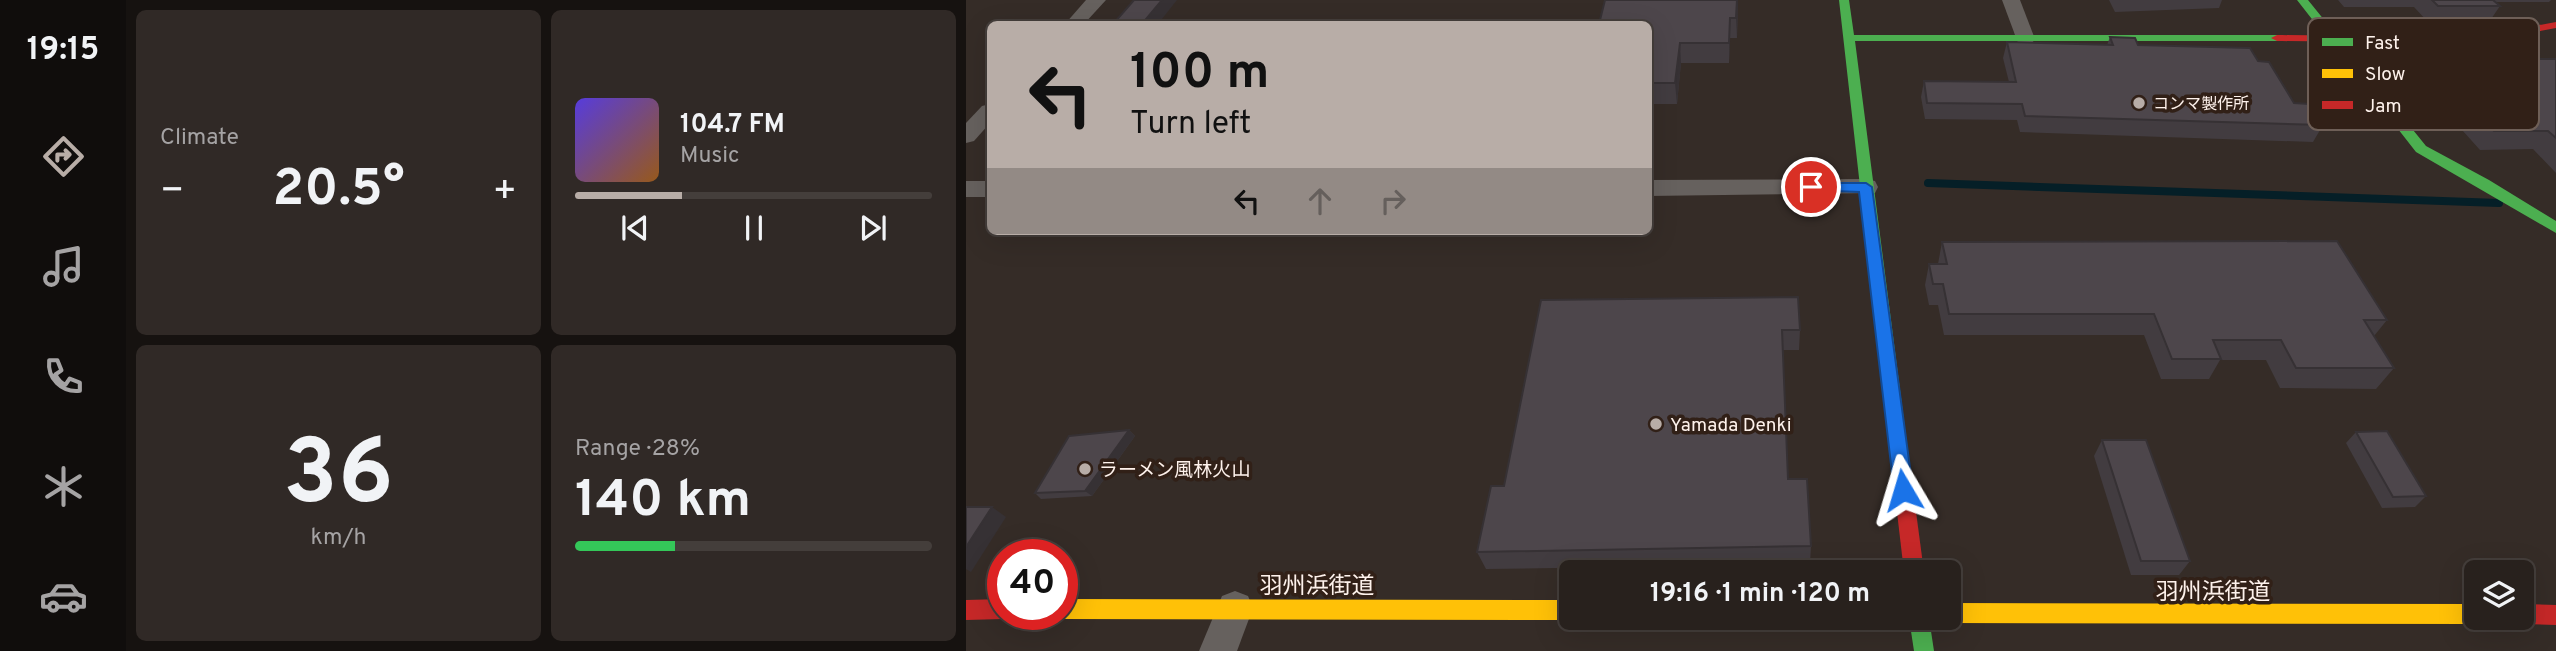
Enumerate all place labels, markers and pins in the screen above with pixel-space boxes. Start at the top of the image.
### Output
marker: コンマ製作所 [2131,95,2147,111]
place label: コンマ製作所 [2153,95,2249,115]
pin [1781,157,1841,217]
place label: Yamada Denki [1670,414,1792,438]
marker: Yamada Denki [1648,416,1664,432]
place label: ラーメン風林火山 [1099,459,1250,483]
marker: ラーメン風林火山 [1077,461,1093,477]

